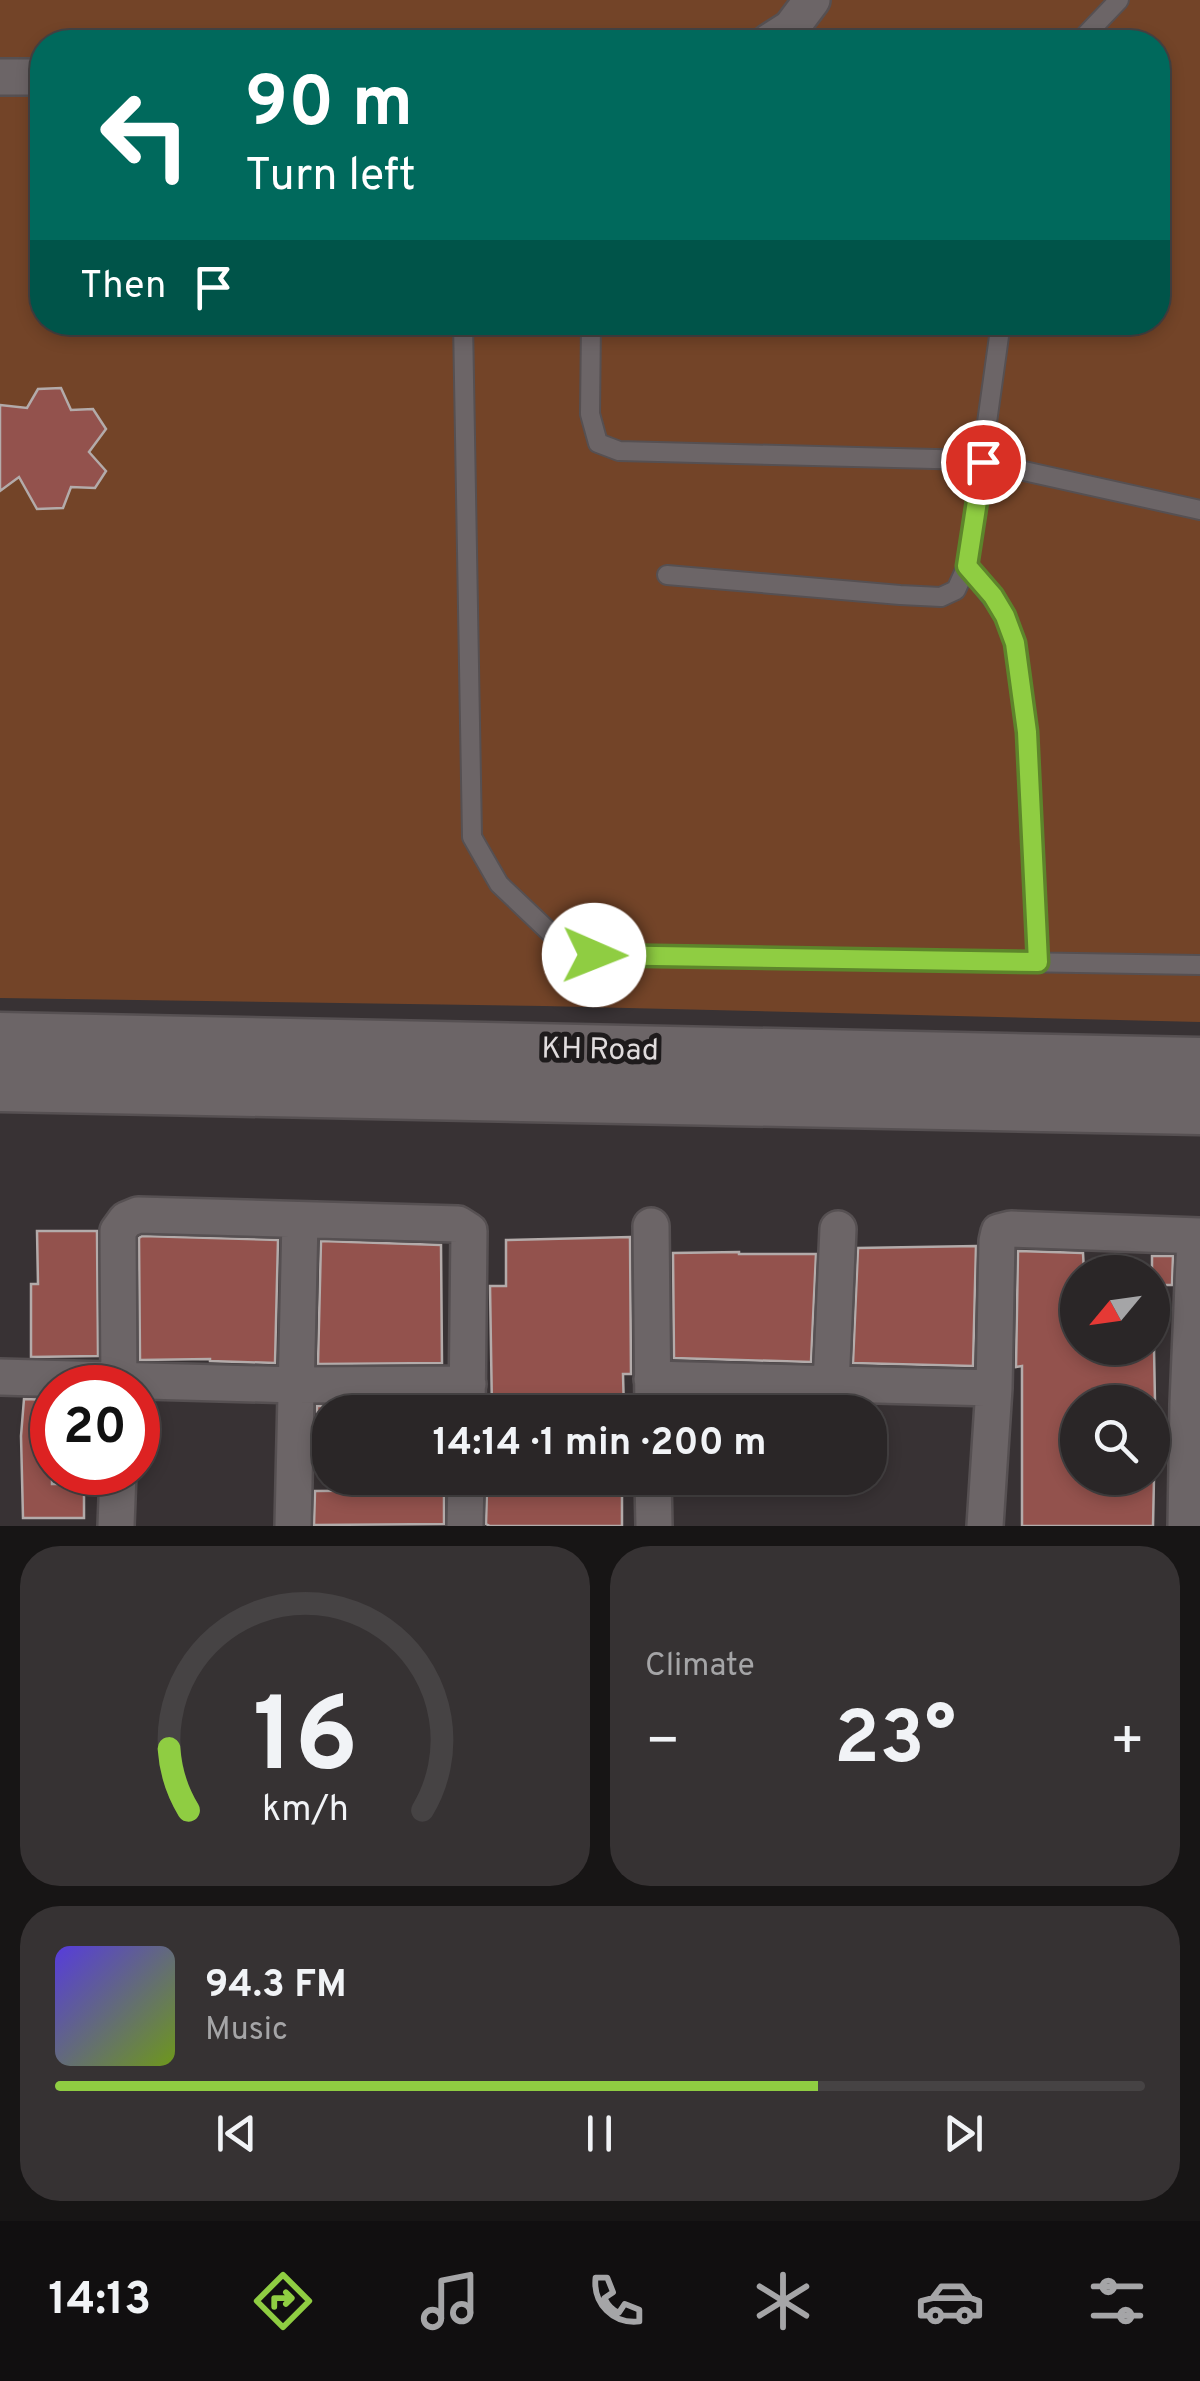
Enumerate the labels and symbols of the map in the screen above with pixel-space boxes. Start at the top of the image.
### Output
pin [941,420,1026,505]
position arrow [542,903,646,1007]
street label: KH Road [541,1031,659,1071]
north arrow [1060,1255,1170,1365]
speed limit sign: 20 [30,1365,160,1495]

